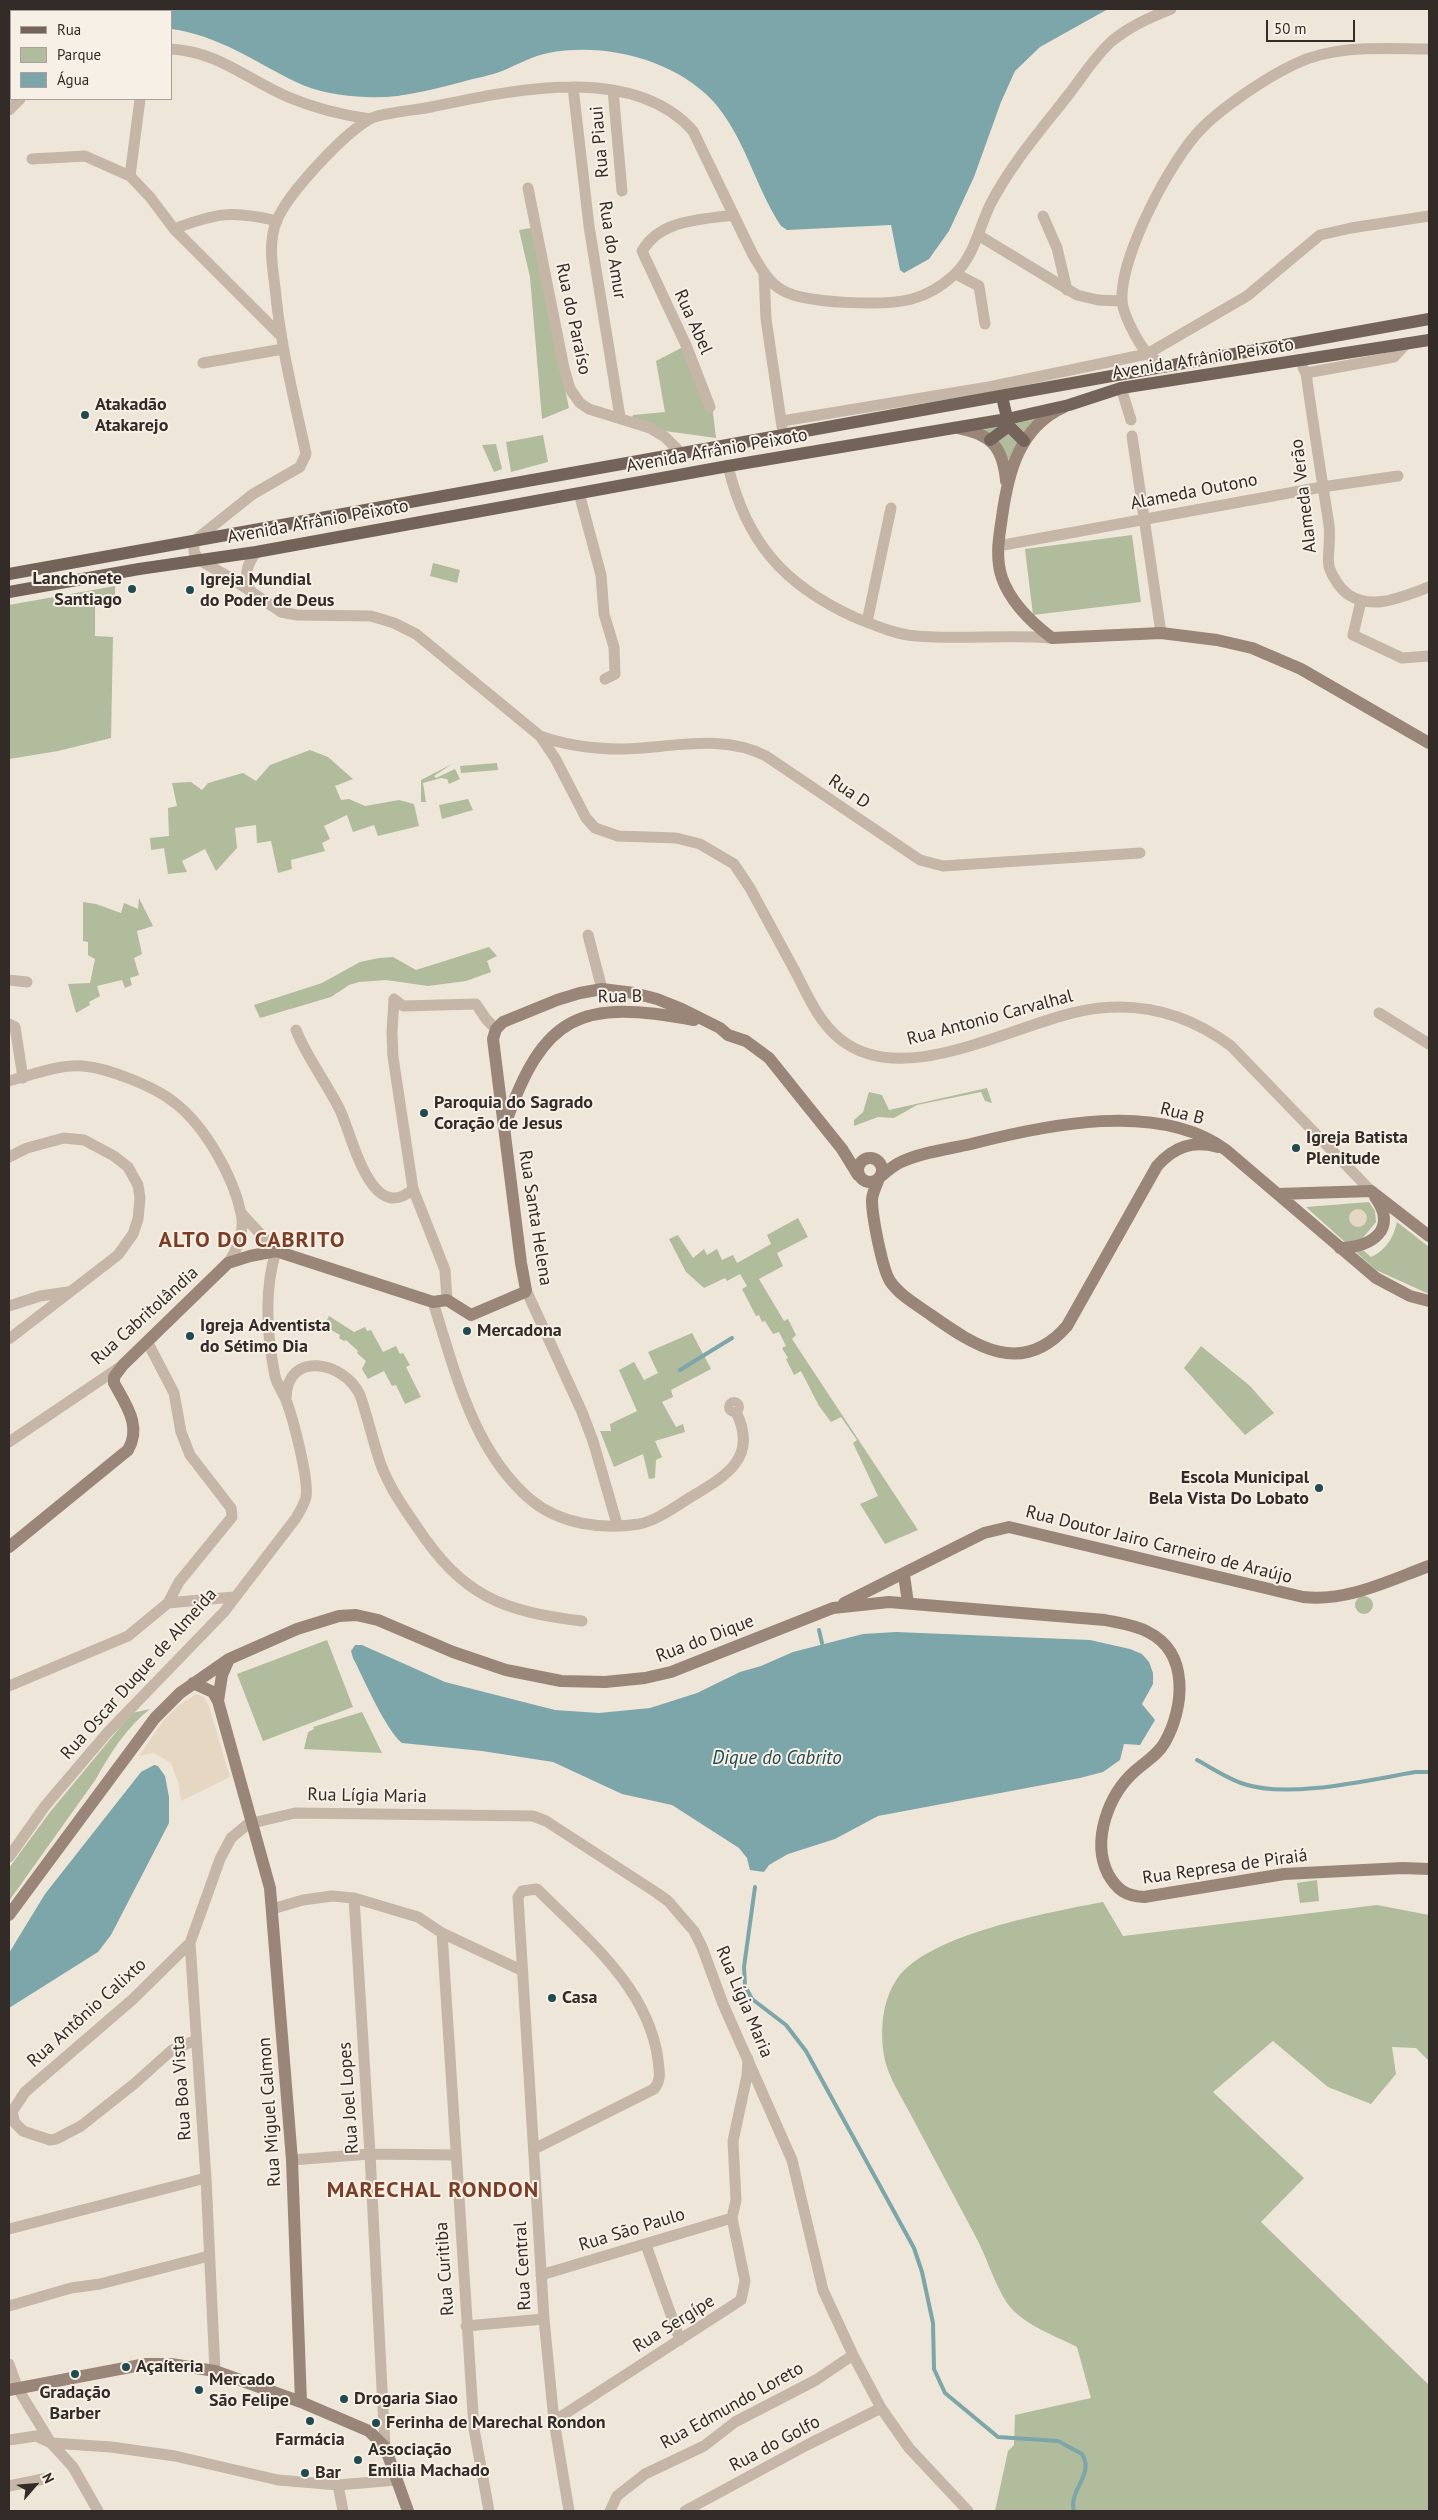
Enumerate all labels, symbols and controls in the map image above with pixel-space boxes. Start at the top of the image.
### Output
legend [10,10,172,100]
scale bar [1268,10,1357,42]
text: 50 m [1274,19,1307,38]
text: Rua [57,20,81,39]
text: Parque [57,45,101,64]
text: Água [57,70,89,89]
street label: Rua Piaui [586,105,614,179]
street label: Rua do Amur [594,199,630,301]
street label: Rua do Paraíso [551,261,595,377]
street label: Rua Abel [669,286,717,358]
street label: Avenida Afrânio Peixoto [1111,334,1295,384]
place label: Atakadão Atakarejo [95,394,168,436]
marker: Atakadão Atakarejo [79,409,91,421]
street label: Avenida Afrânio Peixoto [625,424,809,478]
street label: Alameda Verão [1286,438,1322,554]
street label: Alameda Outono [1129,469,1259,515]
street label: Avenida Afrânio Peixoto [226,495,410,549]
place label: Lanchonete Santiago [32,568,122,610]
place label: Igreja Mundial do Poder de Deus [200,569,334,612]
marker: Lanchonete Santiago [126,583,138,595]
marker: Igreja Mundial do Poder de Deus [184,584,196,596]
street label: Rua D [824,770,874,814]
street label: Rua Antonio Carvalhal [905,985,1075,1051]
street label: Rua B [598,986,642,1008]
place label: Paroquia do Sagrado Coração de Jesus [434,1092,593,1134]
street label: Rua B [1158,1098,1206,1130]
marker: Paroquia do Sagrado Coração de Jesus [418,1107,430,1119]
place label: Igreja Batista Plenitude [1306,1127,1408,1170]
marker: Igreja Batista Plenitude [1290,1142,1302,1154]
street label: Rua Santa Helena [514,1149,556,1287]
district label: ALTO DO CABRITO [157,1228,347,1254]
street label: Rua Cabritolândia [87,1262,203,1370]
place label: Igreja Adventista do Sétimo Dia [200,1315,330,1358]
place label: Mercadona [477,1320,562,1342]
marker: Mercadona [461,1325,473,1337]
marker: Igreja Adventista do Sétimo Dia [184,1330,196,1342]
place label: Escola Municipal Bela Vista Do Lobato [1149,1467,1309,1510]
marker: Escola Municipal Bela Vista Do Lobato [1313,1482,1325,1494]
street label: Rua Doutor Jairo Carneiro de Araújo [1024,1501,1294,1589]
street label: Rua Oscar Duque de Almeida [56,1584,222,1764]
street label: Rua do Dique [653,1610,757,1668]
water label: Dique do Cabrito [712,1748,842,1770]
street label: Rua Lígia Maria [307,1784,427,1808]
street label: Rua Represa de Piraiá [1141,1845,1309,1889]
street label: Rua Lígia Maria [711,1943,777,2061]
street label: Rua Antônio Calixto [23,1954,151,2072]
place label: Casa [562,1987,597,2009]
marker: Casa [546,1992,558,2004]
street label: Rua Boa Vista [168,2035,196,2141]
street label: Rua Miguel Calmon [254,2036,286,2188]
street label: Rua Joel Lopes [334,2041,364,2155]
district label: MARECHAL RONDON [325,2178,541,2204]
street label: Rua São Paulo [576,2204,688,2256]
street label: Rua Curitiba [431,2221,459,2317]
street label: Rua Central [510,2221,536,2311]
street label: Rua Sergípe [629,2290,719,2358]
place label: Açaíteria [136,2356,204,2378]
street label: Rua Edmundo Loreto [657,2358,807,2454]
marker: Açaíteria [120,2361,132,2373]
marker: Gradação Barber [69,2368,81,2380]
place label: Mercado São Felipe [209,2369,289,2412]
place label: Gradação Barber [39,2382,111,2424]
marker: Mercado São Felipe [193,2384,205,2396]
place label: Drogaria Siao [354,2388,458,2410]
marker: Drogaria Siao [338,2393,350,2405]
street label: Rua do Golfo [726,2411,824,2477]
place label: Ferinha de Marechal Rondon [386,2412,606,2434]
marker: Farmácia [304,2415,316,2427]
marker: Ferinha de Marechal Rondon [370,2417,382,2429]
place label: Farmácia [275,2429,345,2451]
place label: Associação Emilia Machado [368,2439,490,2482]
marker: Associação Emilia Machado [352,2454,364,2466]
north arrow [10,2460,60,2510]
place label: Bar [315,2462,341,2484]
marker: Bar [299,2467,311,2479]
text: N [38,2470,58,2486]

